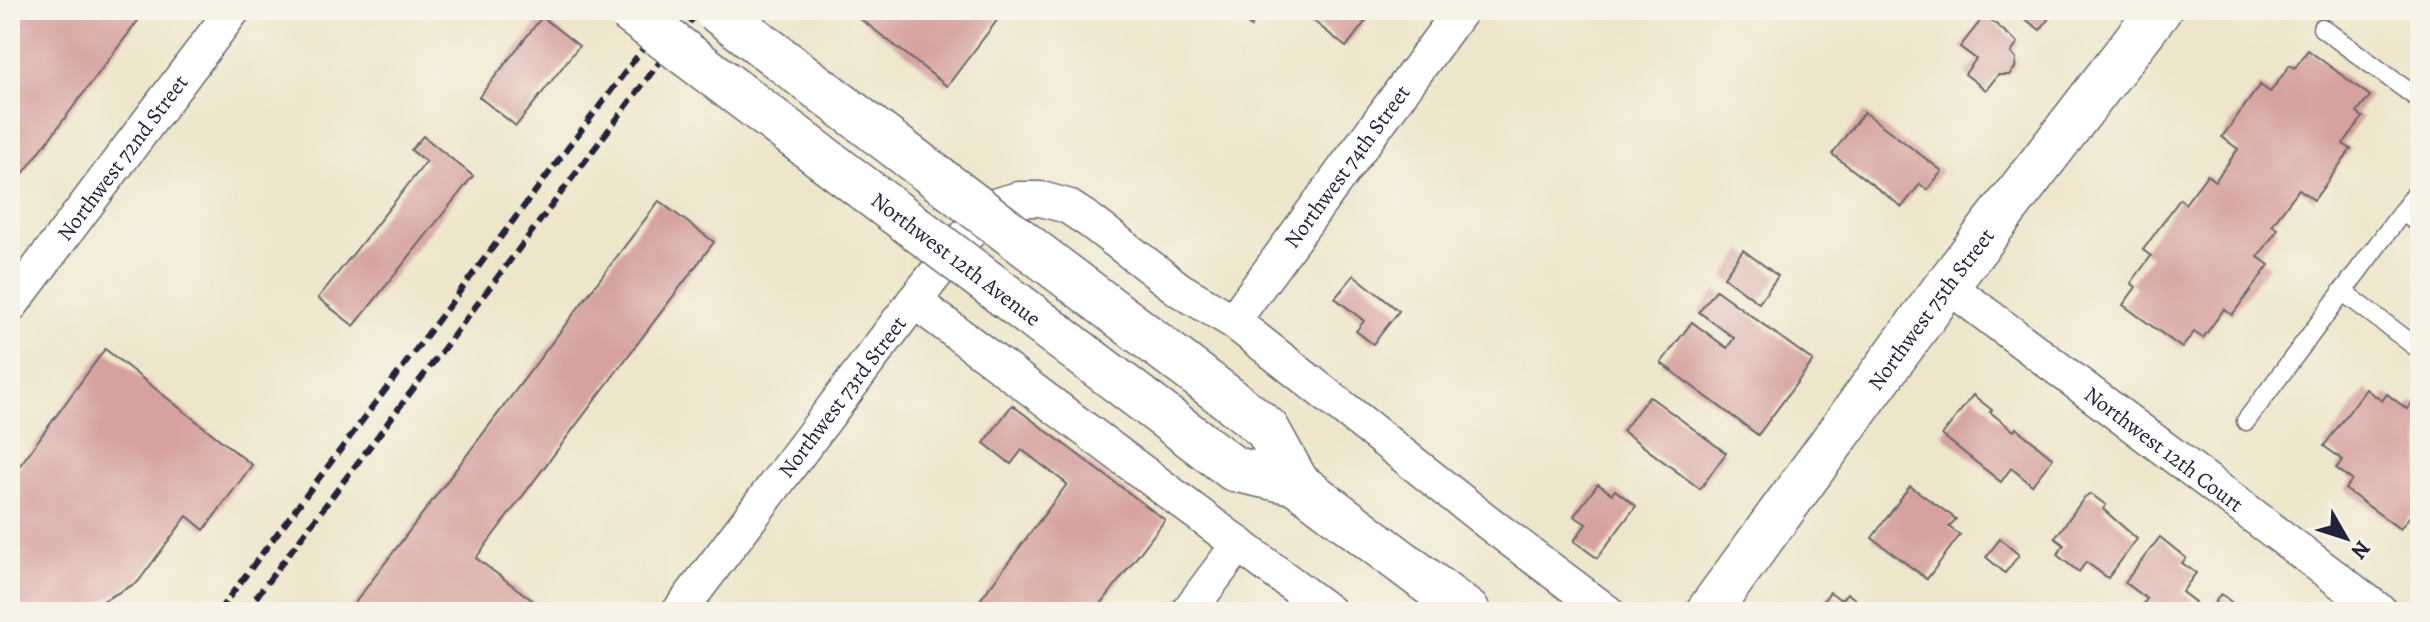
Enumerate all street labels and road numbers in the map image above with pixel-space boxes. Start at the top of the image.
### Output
street label: Northwest 72nd Street [50,69,195,247]
street label: Northwest 74th Street [1277,79,1417,255]
street label: Northwest 12th Avenue [865,185,1047,334]
street label: Northwest 75th Street [1861,222,2002,397]
street label: Northwest 73rd Street [772,310,914,484]
street label: Northwest 12th Court [2078,380,2249,519]

